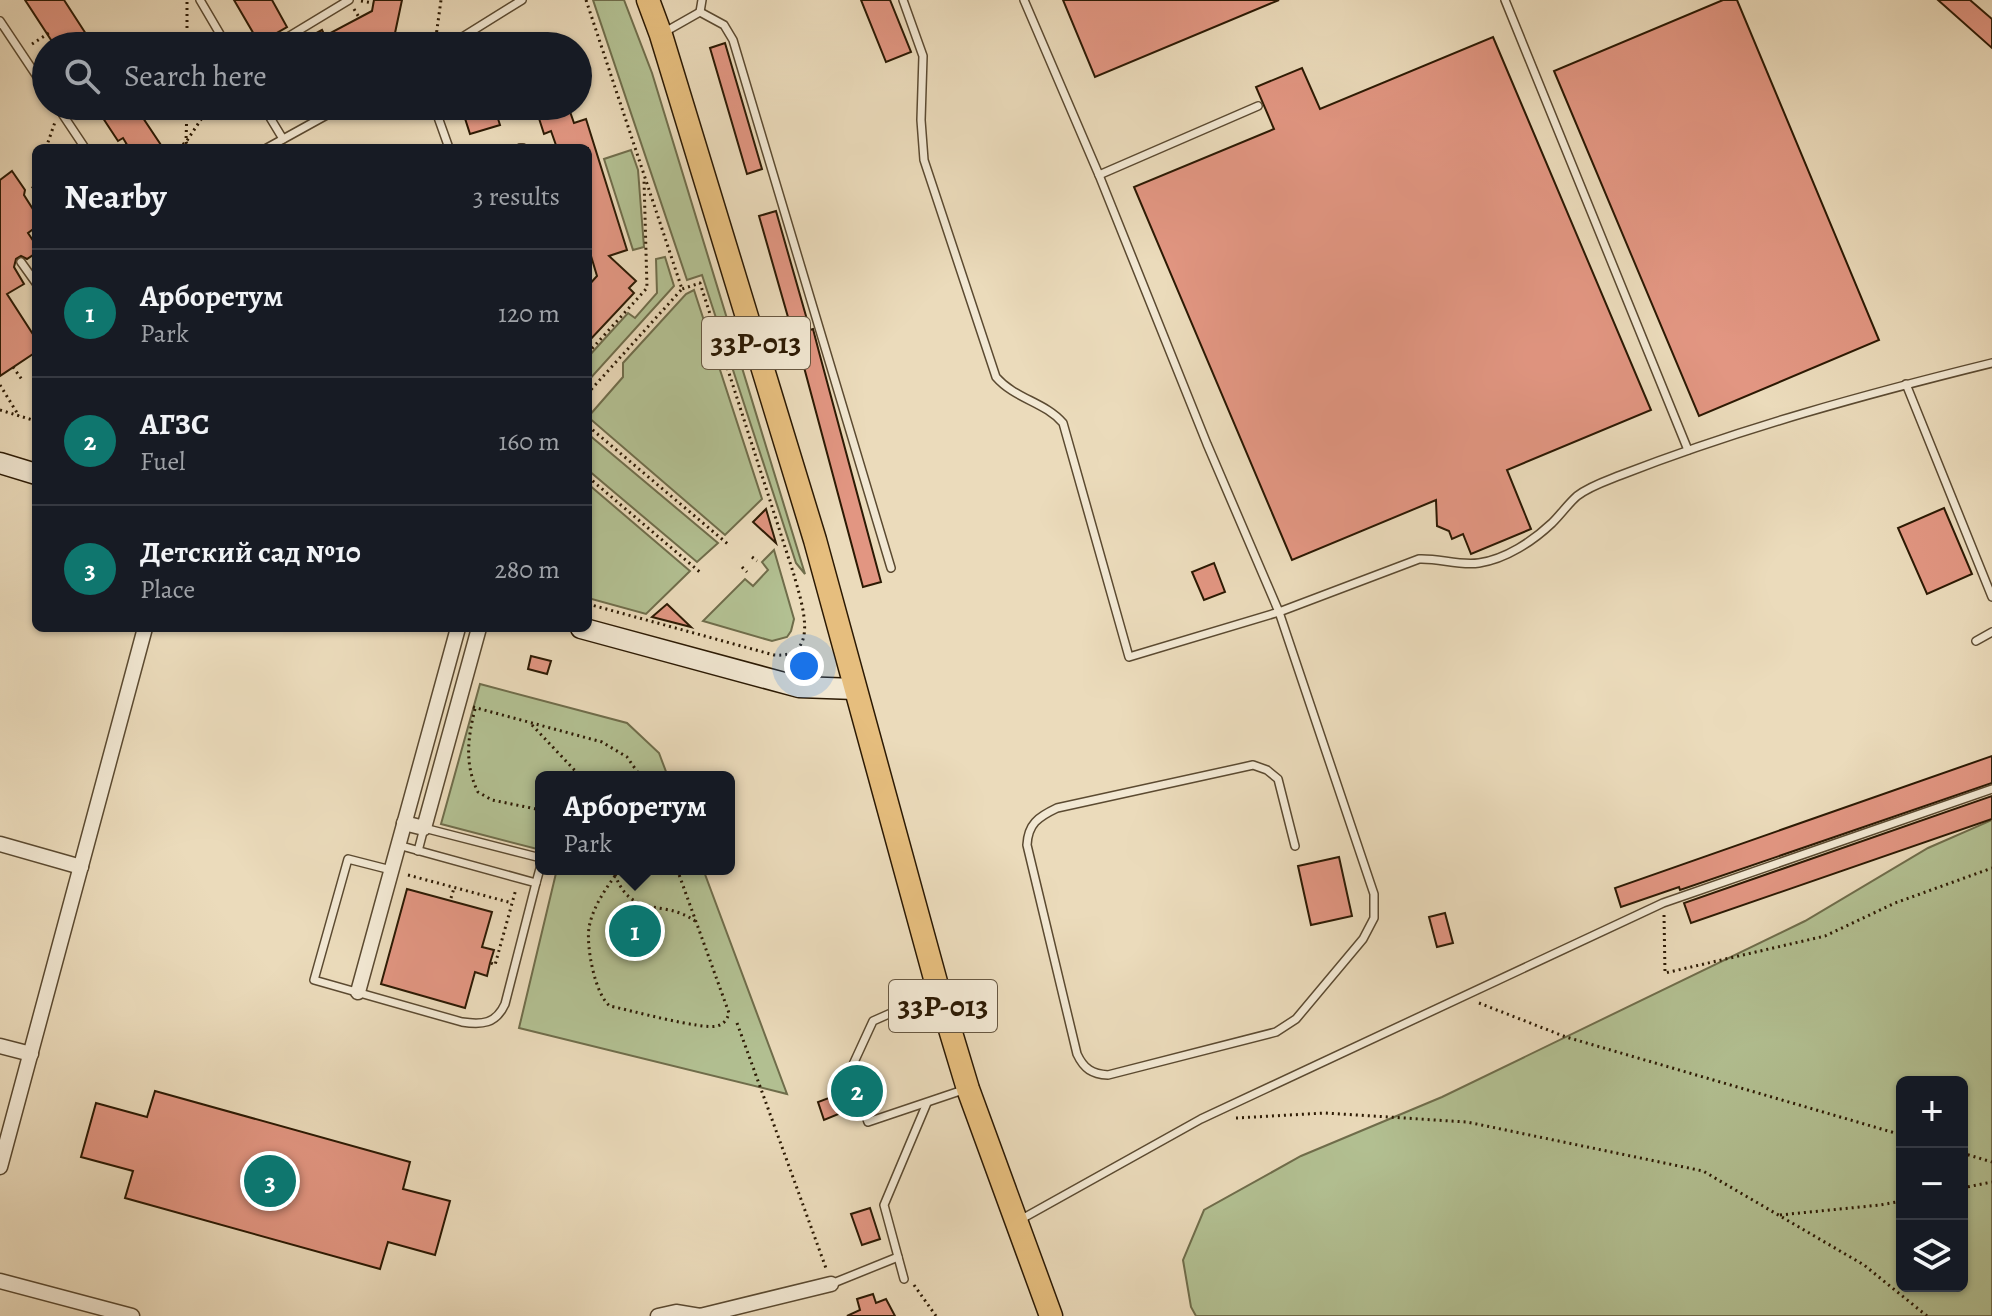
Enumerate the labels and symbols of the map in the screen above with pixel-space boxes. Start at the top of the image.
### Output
road number: 33Р-013 [702,317,810,369]
your location [784,646,824,686]
pin: 1 [609,901,661,961]
road number: 33Р-013 [889,980,997,1032]
pin: 2 [831,1061,883,1121]
pin: 3 [244,1151,296,1211]

